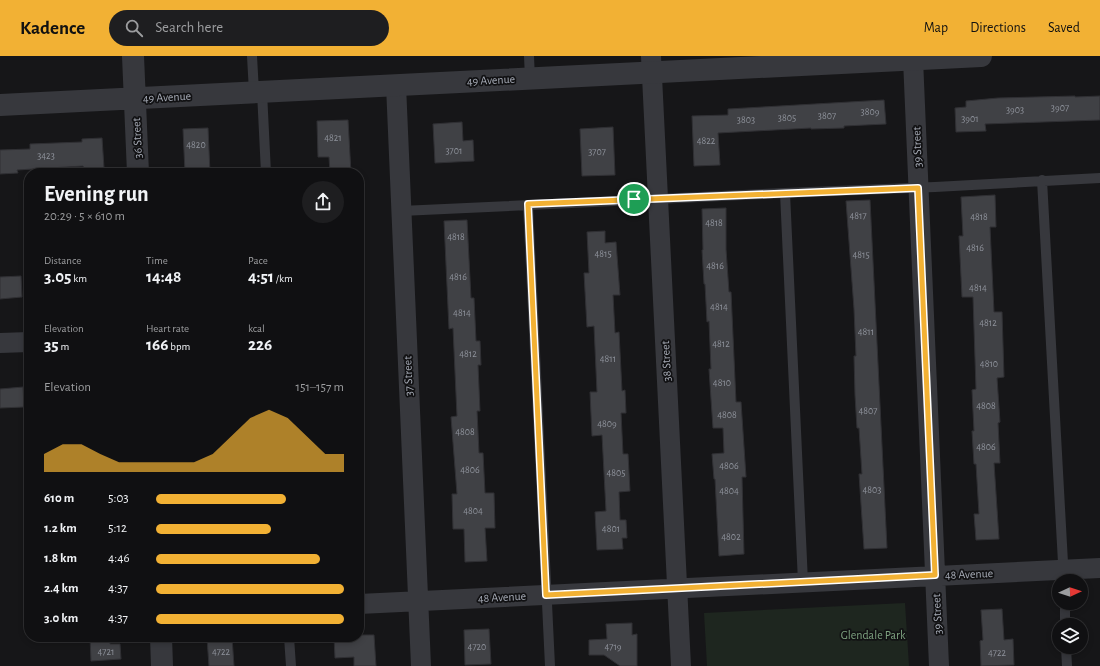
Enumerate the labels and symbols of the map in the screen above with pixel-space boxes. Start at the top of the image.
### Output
street label: 49 Avenue [467,73,515,87]
street label: 49 Avenue [143,90,191,104]
house number: 3907 [1051,103,1069,113]
house number: 3903 [1006,105,1024,115]
house number: 3809 [861,107,880,117]
house number: 3807 [818,111,836,121]
house number: 3805 [778,113,796,123]
house number: 3901 [961,114,979,124]
house number: 3803 [737,115,755,125]
street label: 36 Street [130,117,144,159]
street label: 39 Street [910,126,924,168]
house number: 4821 [324,133,342,143]
house number: 4822 [697,136,716,146]
house number: 4820 [186,140,206,150]
house number: 3701 [445,146,463,156]
house number: 3707 [588,147,606,157]
house number: 3423 [37,151,55,161]
pin [617,182,651,216]
house number: 4817 [849,211,867,221]
house number: 4818 [970,212,988,222]
house number: 4818 [705,218,723,228]
house number: 4818 [447,232,465,242]
house number: 4816 [966,243,984,253]
house number: 4815 [594,249,612,259]
house number: 4815 [852,250,870,260]
house number: 4816 [706,261,724,271]
house number: 4816 [449,272,467,282]
house number: 4814 [969,283,987,293]
house number: 4814 [710,302,728,312]
house number: 4814 [453,308,471,318]
house number: 4812 [979,318,997,328]
house number: 4811 [858,327,874,337]
house number: 4812 [712,339,730,349]
street label: 38 Street [659,340,673,382]
house number: 4812 [459,349,477,359]
house number: 4811 [600,354,616,364]
street label: 37 Street [401,356,415,396]
house number: 4810 [980,359,998,369]
house number: 4810 [713,378,731,388]
house number: 4808 [976,401,996,411]
house number: 4807 [859,406,878,416]
house number: 4808 [717,410,737,420]
house number: 4809 [597,419,617,429]
house number: 4808 [455,427,475,437]
house number: 4806 [976,442,996,452]
house number: 4806 [719,461,739,471]
house number: 4806 [460,465,480,475]
house number: 4805 [606,468,626,478]
house number: 4803 [863,485,881,495]
house number: 4804 [719,486,739,496]
house number: 4804 [463,506,483,516]
house number: 4801 [602,524,620,534]
house number: 4802 [721,532,741,542]
street label: 48 Avenue [945,567,993,581]
north arrow [1052,574,1088,610]
street label: 48 Avenue [478,590,526,604]
street label: 39 Street [930,593,944,635]
park label: Glendale Park [841,629,906,641]
house number: 4720 [468,642,486,652]
house number: 4719 [604,642,622,652]
house number: 4721 [98,647,114,657]
house number: 4722 [212,647,230,657]
house number: 4722 [988,648,1006,658]

